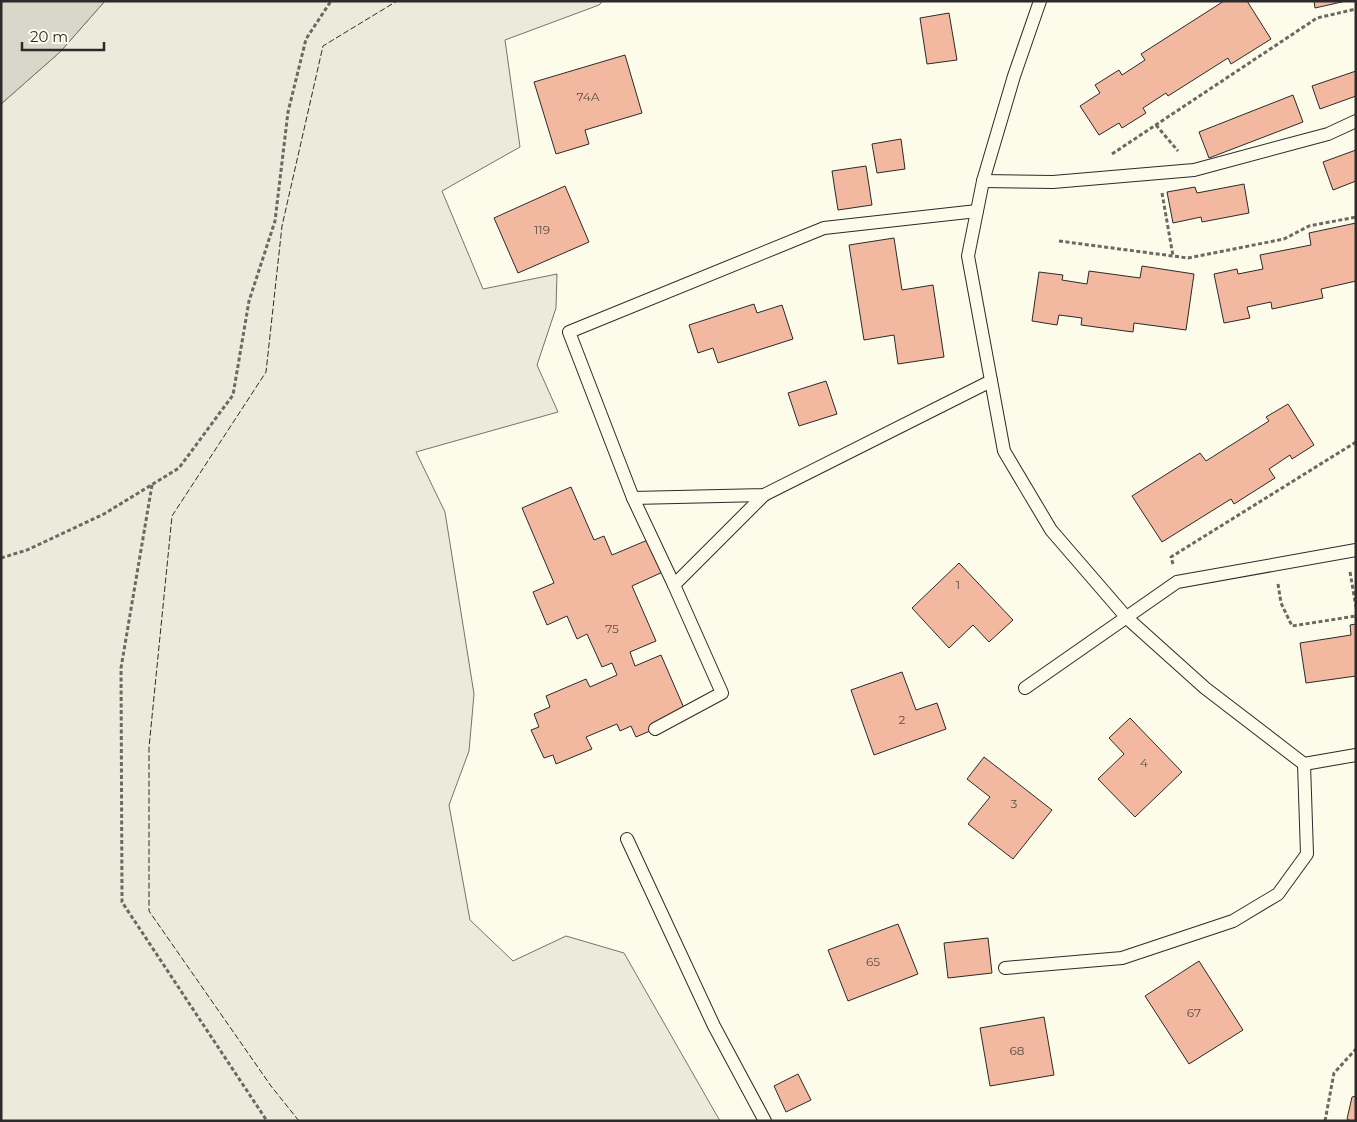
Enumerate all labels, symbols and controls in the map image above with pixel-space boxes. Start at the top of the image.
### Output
scale bar [22,20,105,52]
text: 20 m [30,27,68,46]
house number: 74А [576,89,600,104]
house number: 119 [534,222,550,237]
house number: 1 [956,577,960,592]
house number: 75 [605,621,619,636]
house number: 2 [899,712,906,727]
house number: 4 [1140,755,1148,770]
house number: 3 [1011,796,1018,811]
house number: 65 [866,954,880,969]
house number: 67 [1187,1005,1201,1020]
house number: 68 [1010,1043,1025,1058]

